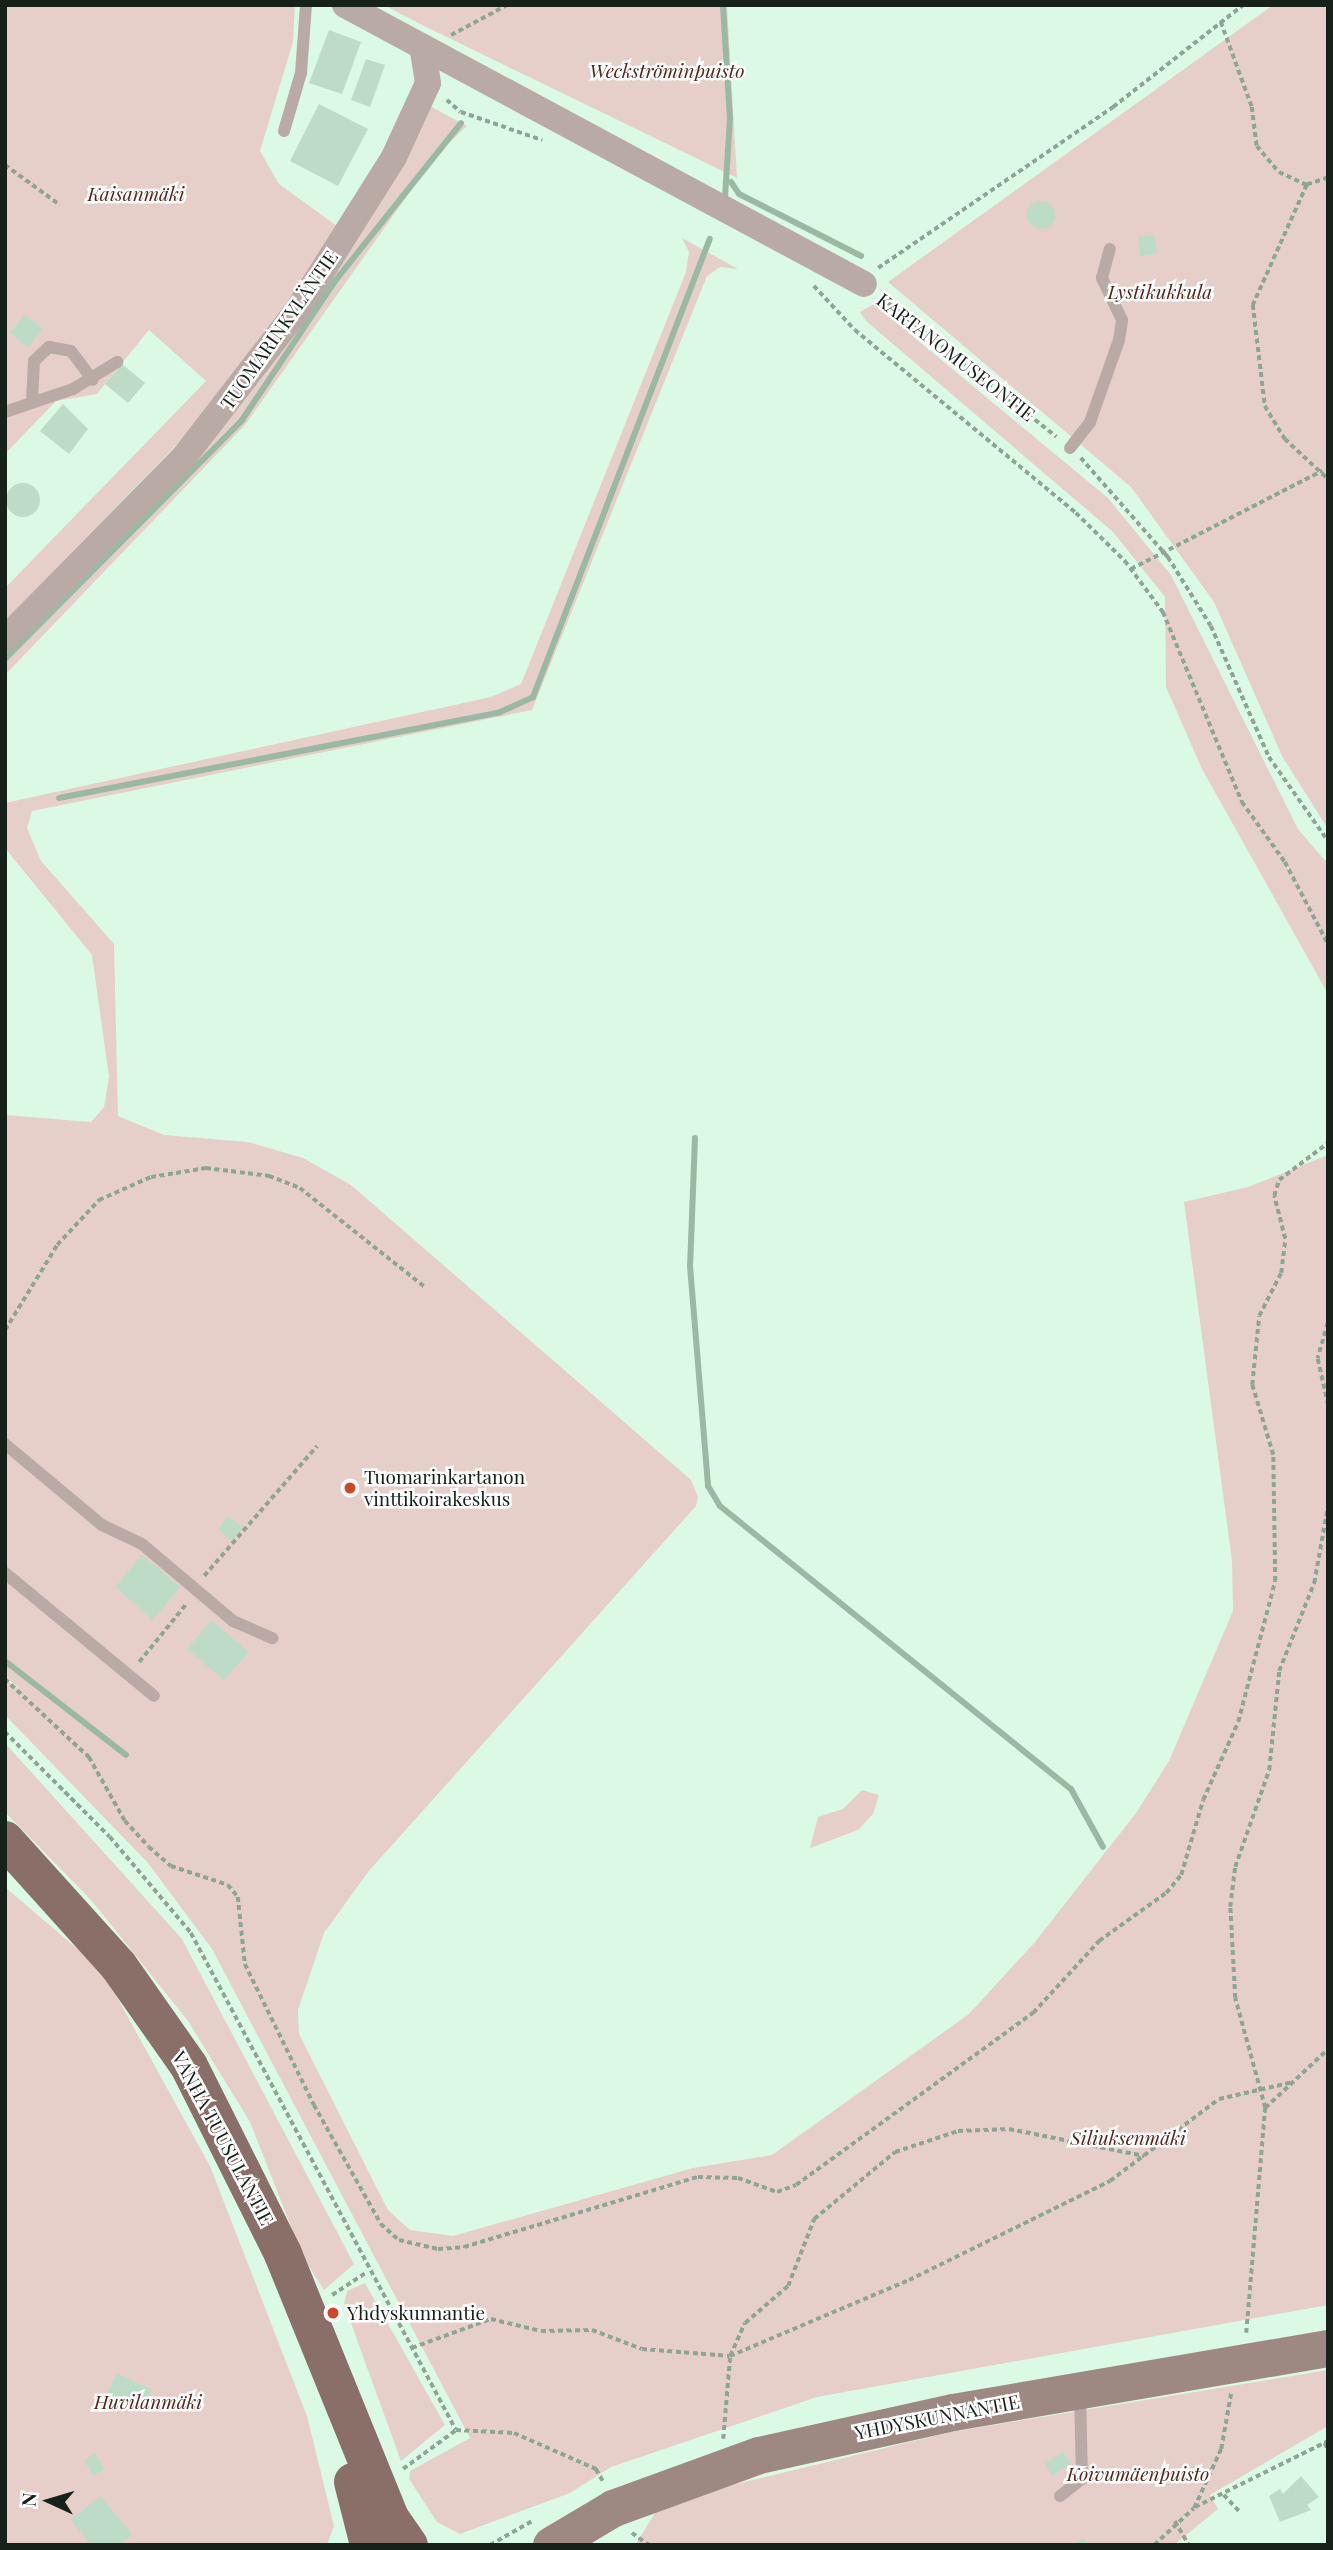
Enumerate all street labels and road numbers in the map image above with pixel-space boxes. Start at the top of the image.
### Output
street label: TUOMARINKYLÄNTIE [216,246,342,414]
street label: KARTANOMUSEONTIE [872,288,1040,426]
street label: VANHA TUUSULANTIE [167,2047,279,2229]
street label: YHDYSKUNNANTIE [853,2390,1021,2444]

